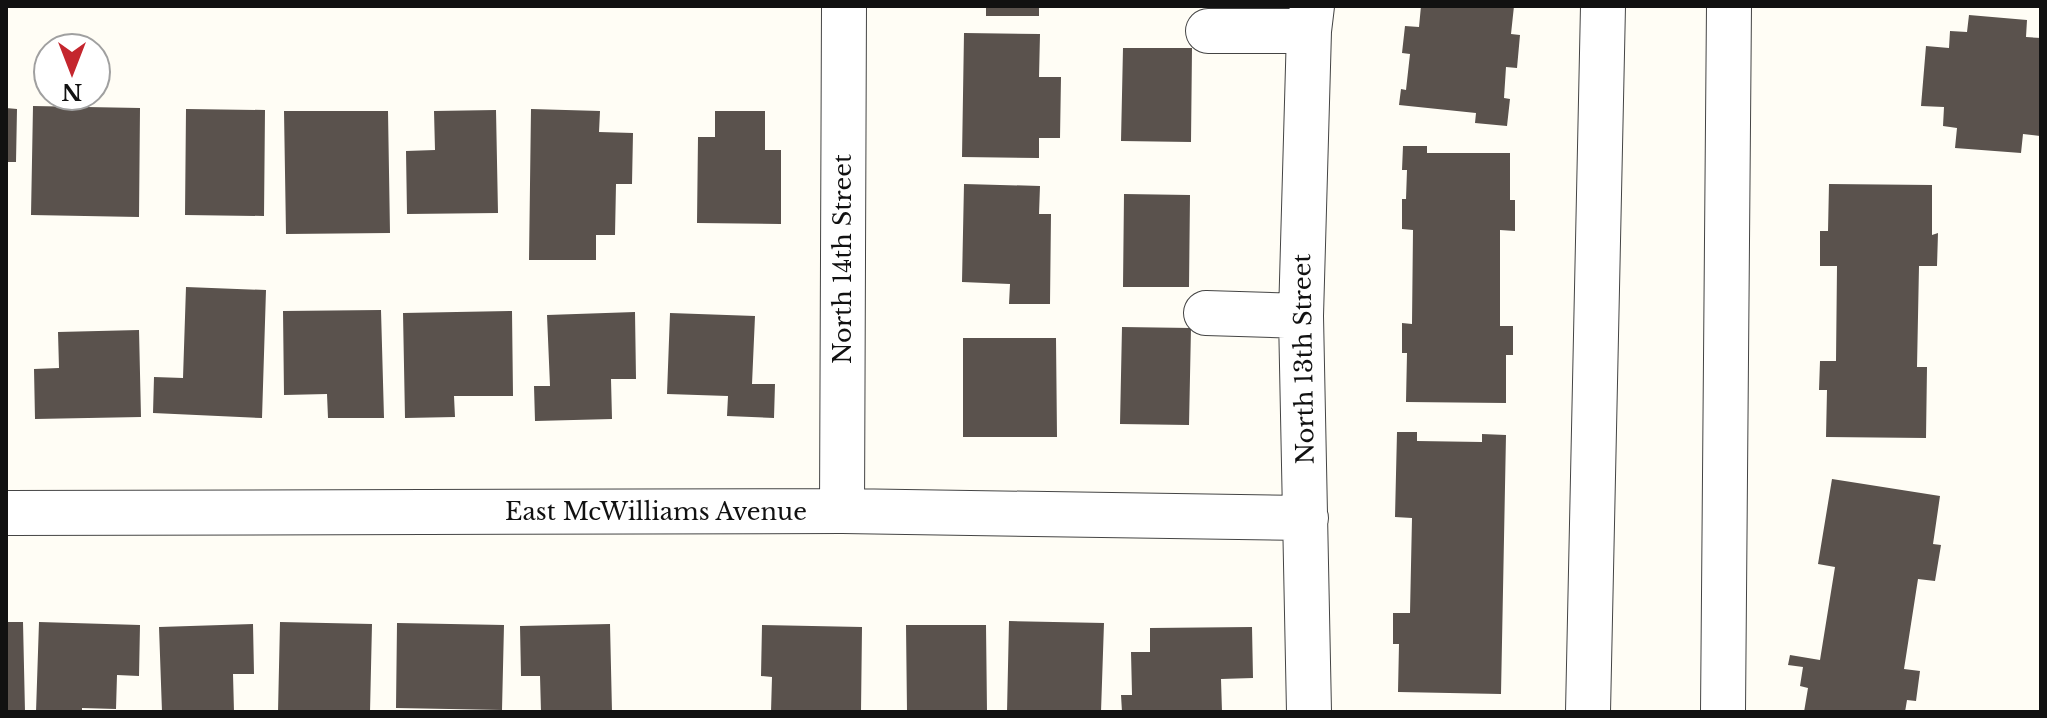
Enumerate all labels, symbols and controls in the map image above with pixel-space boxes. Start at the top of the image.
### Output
north arrow [32,32,112,112]
text: N [61,78,82,105]
street label: North 14th Street [828,154,857,364]
street label: North 13th Street [1287,253,1320,465]
street label: East McWilliams Avenue [505,497,807,526]

